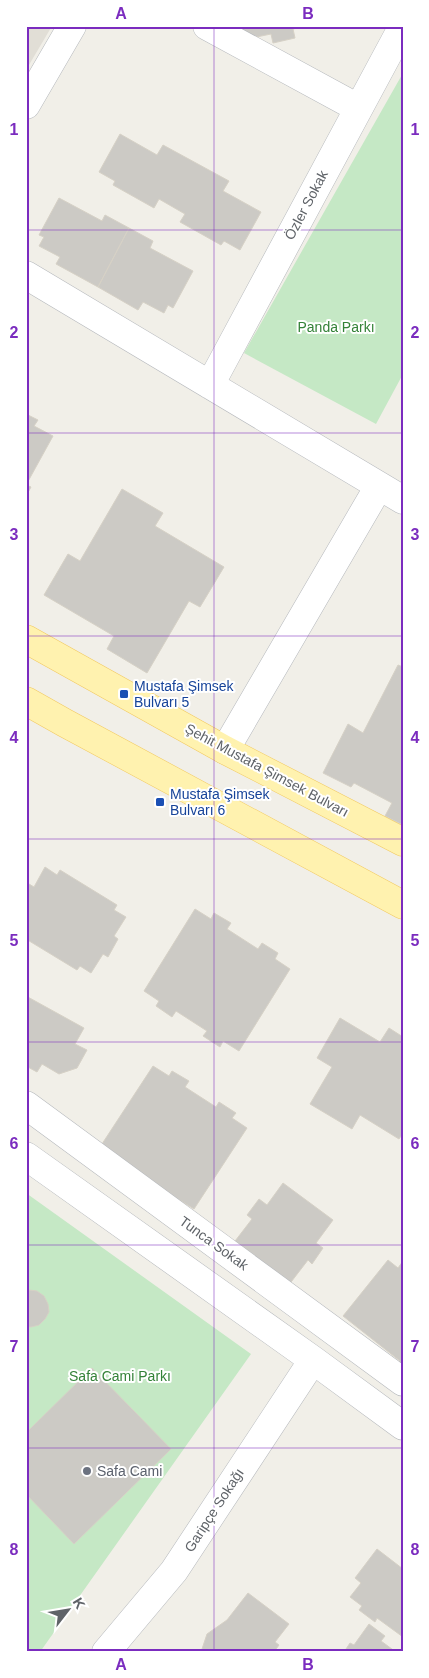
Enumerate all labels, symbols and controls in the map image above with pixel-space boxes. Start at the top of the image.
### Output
text: A [115,5,127,22]
text: B [302,5,314,22]
text: 1 [10,121,19,138]
text: 1 [411,121,420,138]
street label: Özler Sokak [280,166,331,242]
park label: Panda Parkı [297,319,375,335]
text: 2 [10,324,19,341]
text: 2 [411,324,420,341]
text: 3 [10,526,19,543]
text: 3 [411,526,420,543]
place label: Mustafa Şimsek Bulvarı 5 [134,678,235,710]
marker: Mustafa Şimsek Bulvarı 5 [118,688,130,700]
street label: Şehit Mustafa Şimsek Bulvarı [183,720,351,820]
text: 4 [10,729,19,746]
text: 4 [411,729,420,746]
place label: Mustafa Şimsek Bulvarı 6 [170,786,271,818]
marker: Mustafa Şimsek Bulvarı 6 [154,796,166,808]
text: 5 [10,932,19,949]
text: 5 [411,932,420,949]
text: 6 [10,1135,19,1152]
text: 6 [411,1135,420,1152]
street label: Tunca Sokak [176,1213,252,1274]
text: 7 [10,1338,19,1355]
text: 7 [411,1338,420,1355]
park label: Safa Cami Parkı [69,1368,171,1384]
place label: Safa Cami [97,1463,162,1479]
marker: Safa Cami [81,1465,93,1477]
street label: Garipçe Sokağı [181,1465,247,1555]
text: 8 [10,1541,19,1558]
text: 8 [411,1541,420,1558]
north arrow [42,1586,92,1636]
text: K [70,1595,89,1612]
text: A [115,1656,127,1673]
text: B [302,1656,314,1673]

